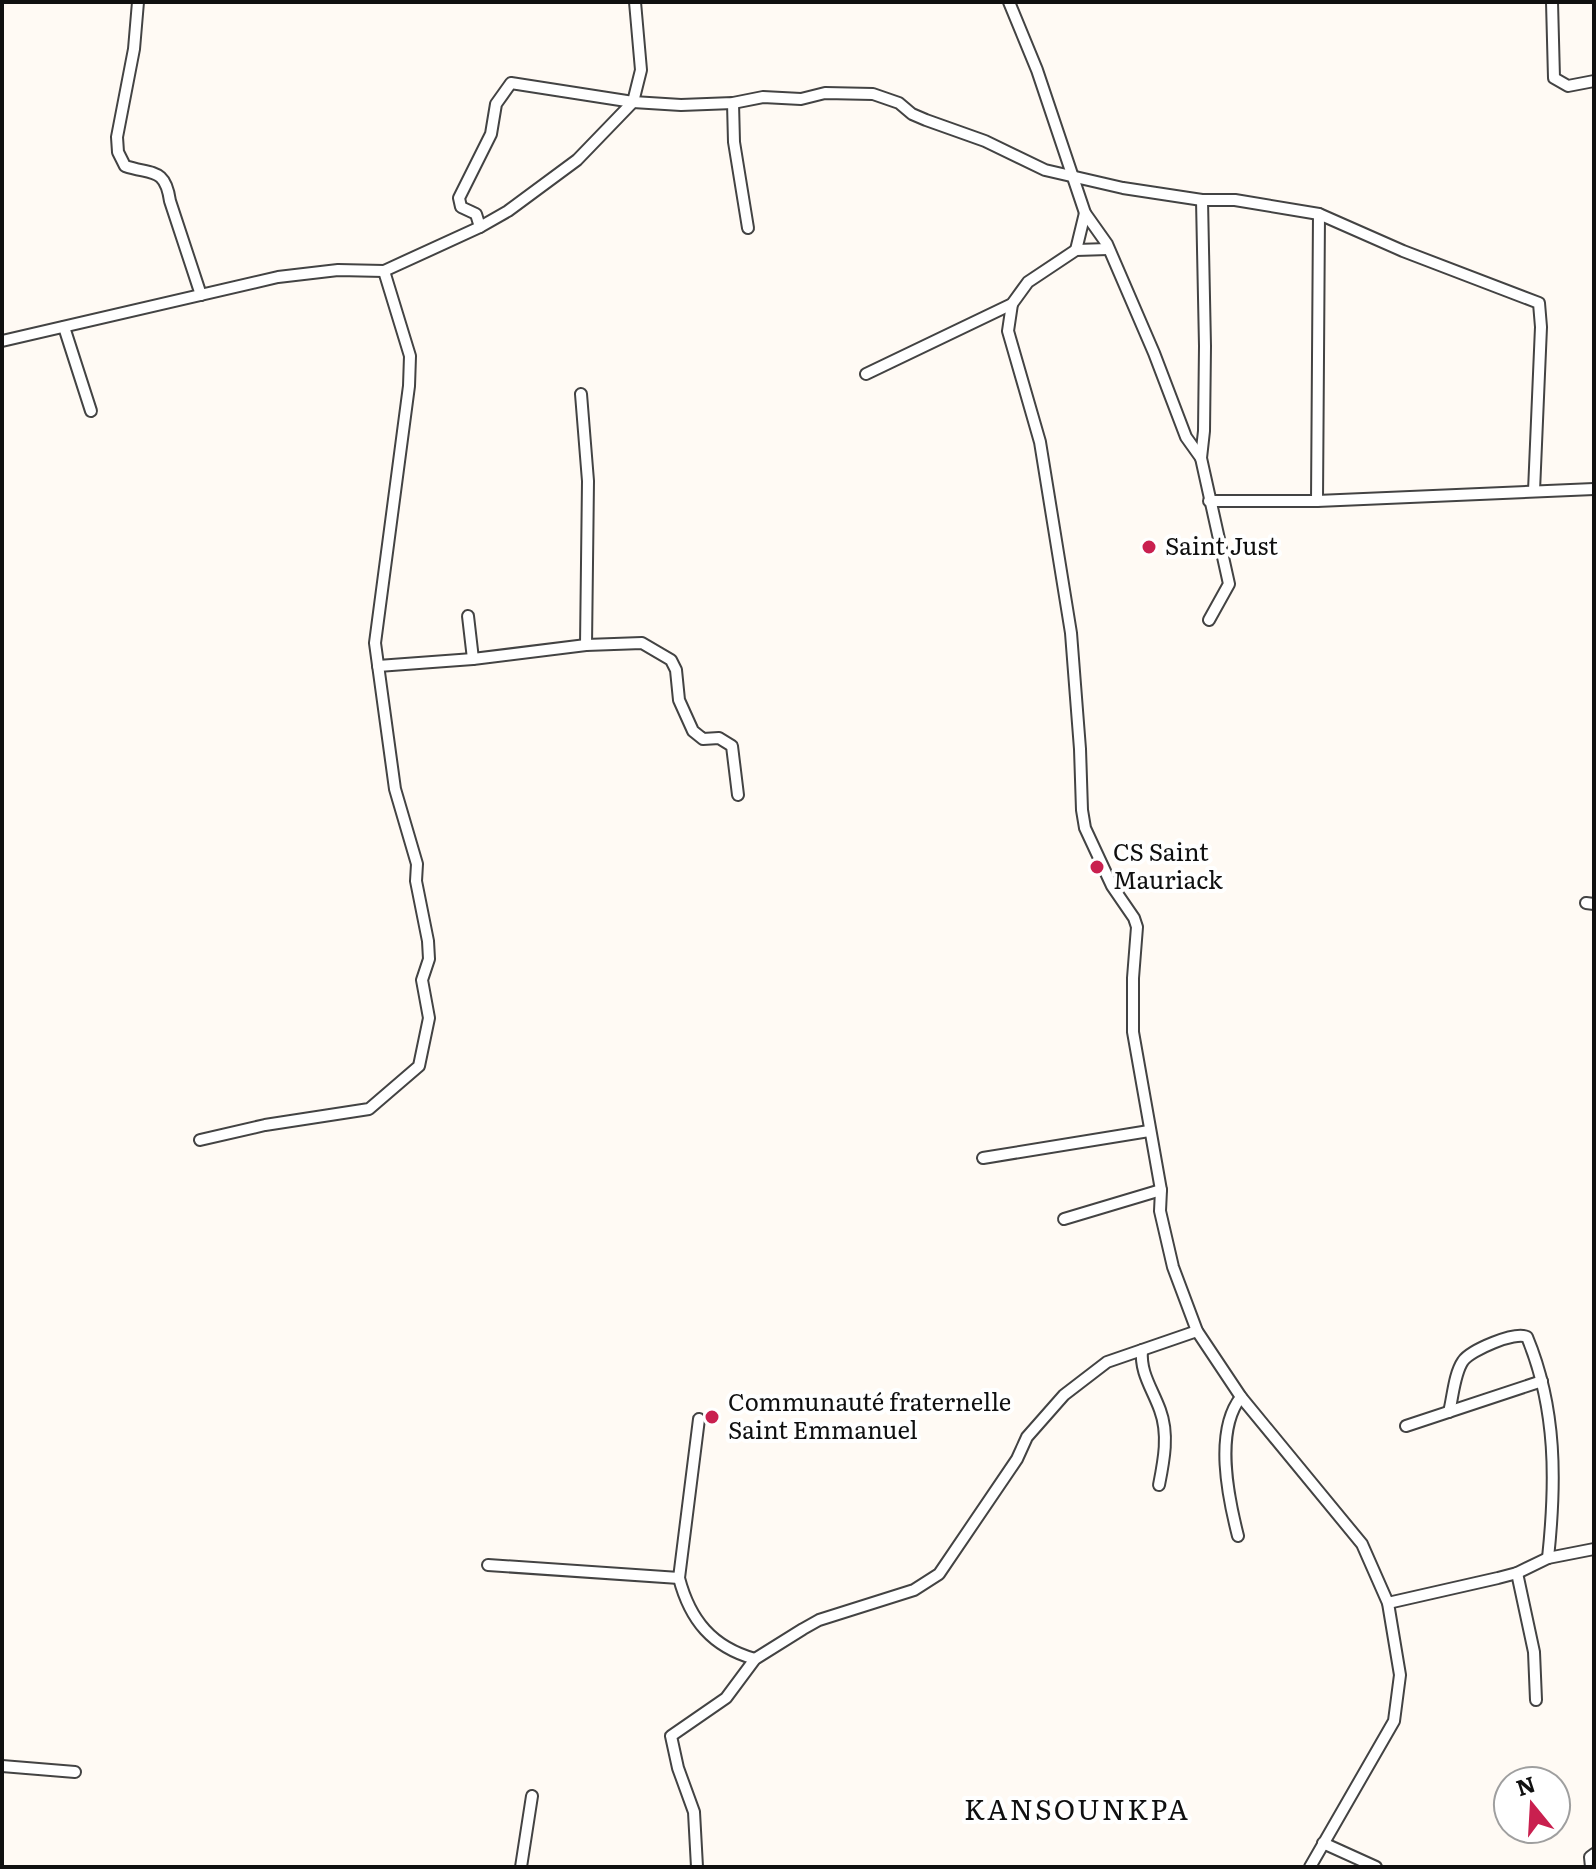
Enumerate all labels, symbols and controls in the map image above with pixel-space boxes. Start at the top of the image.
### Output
place label: Saint Just [1165,527,1278,562]
marker: Saint Just [1140,538,1158,556]
place label: CS Saint Mauriack [1113,833,1223,896]
marker: CS Saint Mauriack [1088,858,1106,876]
place label: Communauté fraternelle Saint Emmanuel [728,1383,1011,1446]
marker: Communauté fraternelle Saint Emmanuel [703,1408,721,1426]
north arrow [1492,1765,1572,1845]
text: N [1511,1766,1539,1803]
district label: KANSOUNKPA [964,1787,1190,1829]

